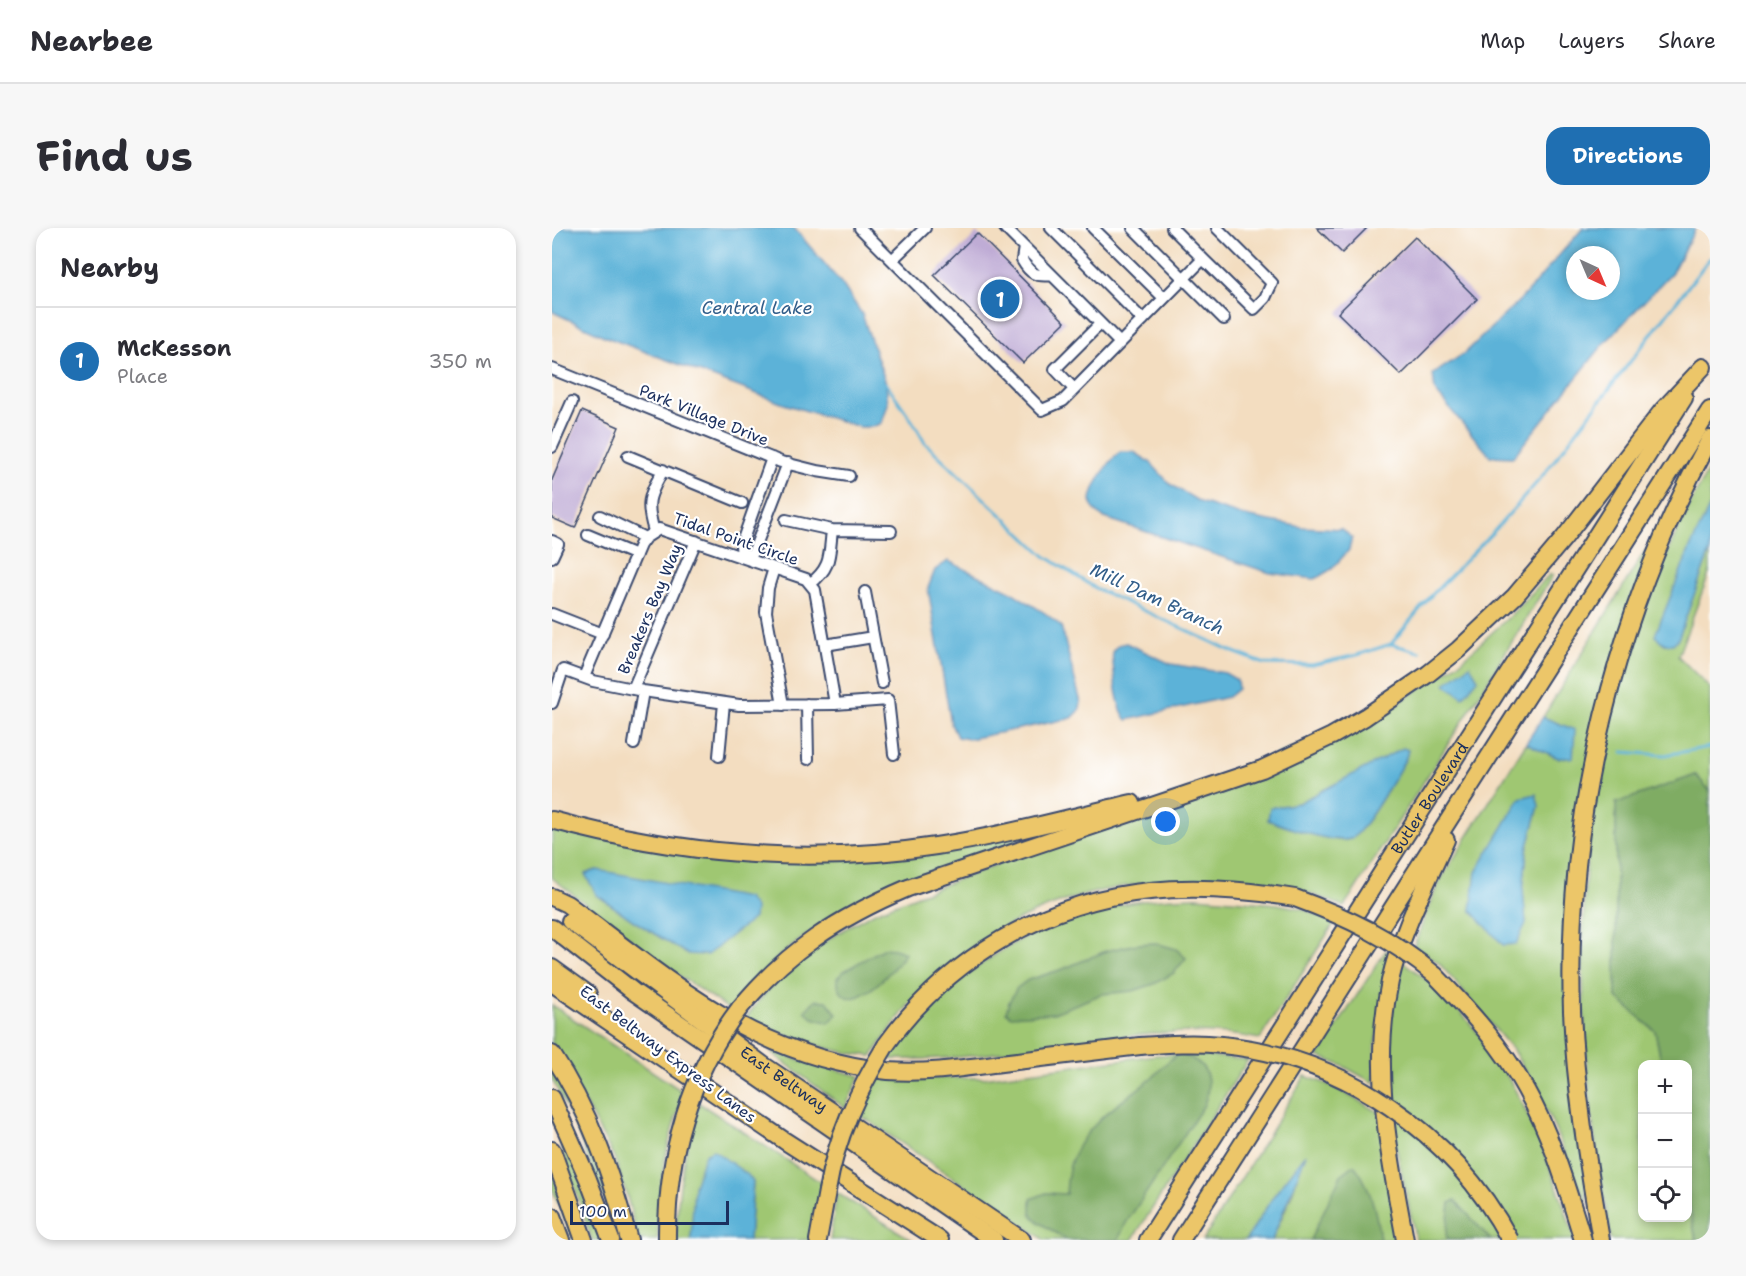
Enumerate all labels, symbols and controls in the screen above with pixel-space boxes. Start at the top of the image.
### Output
text: Nearbee [30,22,153,60]
text: Map [1480,27,1525,55]
text: Layers [1558,27,1625,55]
text: Share [1658,27,1716,55]
button: Directions [1546,127,1710,185]
text: Find us [36,128,193,184]
north arrow [1566,246,1620,300]
text: Nearby [60,250,159,285]
pin: 1 [980,276,1020,322]
water label: Central Lake [701,296,813,320]
text: McKesson [117,334,231,363]
text: 1 [75,348,84,374]
text: 350 m [428,348,492,374]
text: Place [117,363,168,389]
street label: Park Village Drive [636,379,772,451]
street label: Tidal Point Circle [671,508,801,570]
street label: Breakers Bay Way [613,541,687,677]
water label: Mill Dam Branch [1086,557,1228,641]
street label: Butler Boulevard [1386,738,1473,858]
your location [1151,807,1180,836]
street label: East Beltway Express Lanes [575,981,761,1127]
street label: East Beltway [736,1041,832,1116]
map controls [1638,1060,1692,1222]
button: + [1638,1060,1692,1114]
button: − [1638,1114,1692,1168]
button: locate [1638,1168,1692,1222]
scale bar [570,1198,729,1226]
text: 100 m [579,1201,627,1222]

